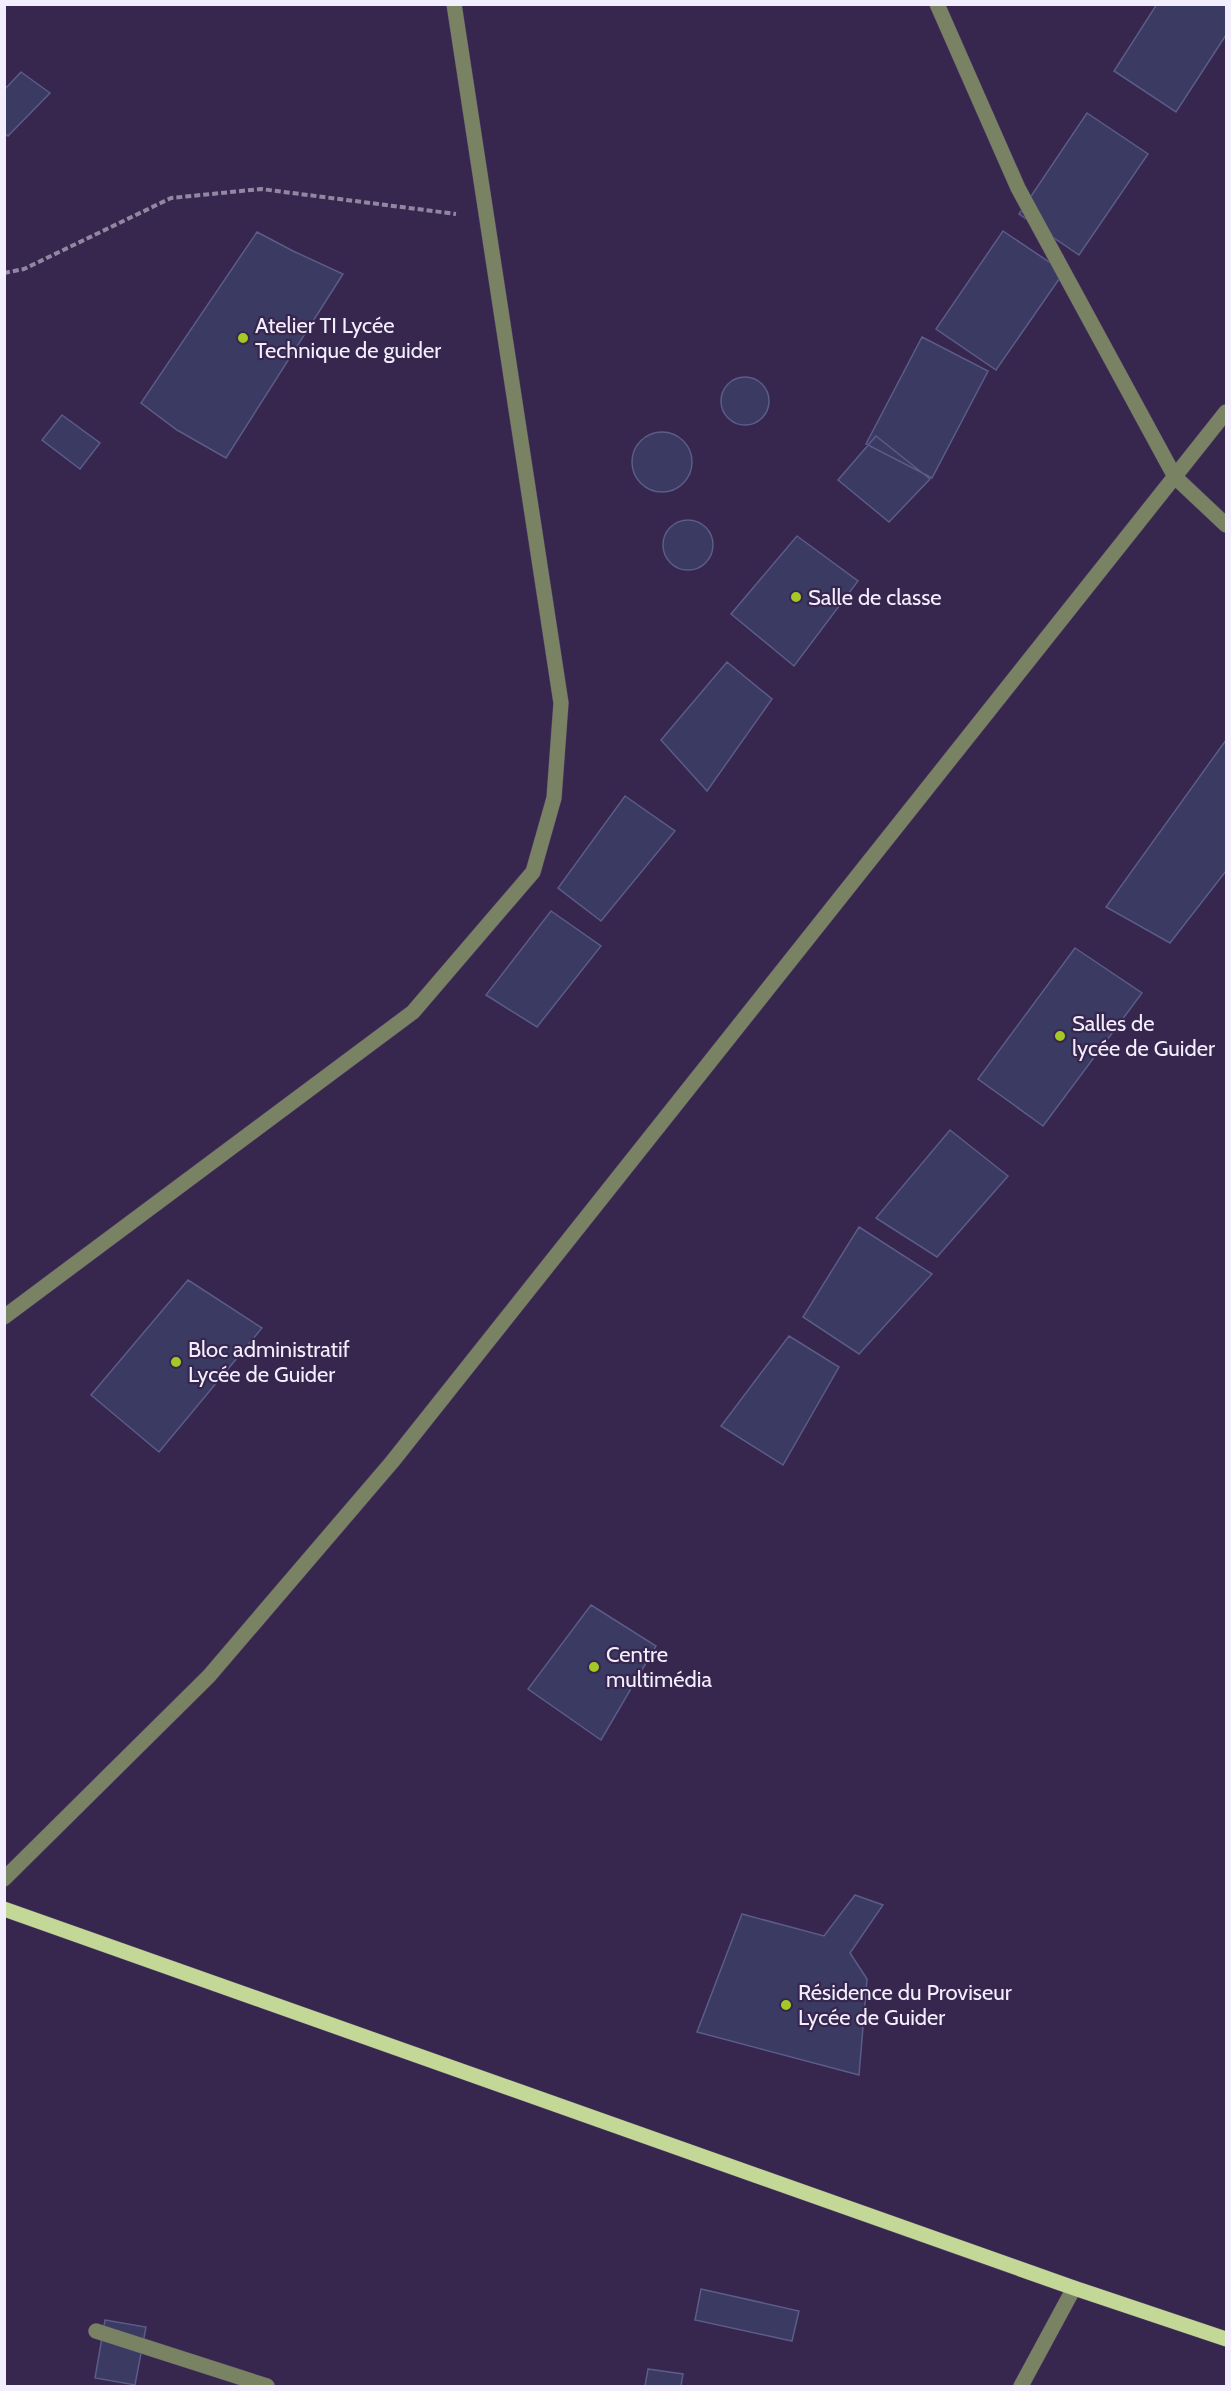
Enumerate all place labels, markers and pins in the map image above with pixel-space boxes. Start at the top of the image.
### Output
place label: Atelier TI Lycée Technique de guider [255,312,441,364]
marker: Atelier TI Lycée Technique de guider [236,331,250,345]
place label: Salle de classe [808,584,942,611]
marker: Salle de classe [789,590,803,604]
place label: Salles de lycée de Guider [1072,1010,1215,1062]
marker: Salles de lycée de Guider [1053,1029,1067,1043]
place label: Bloc administratif Lycée de Guider [188,1336,350,1388]
marker: Bloc administratif Lycée de Guider [169,1355,183,1369]
place label: Centre multimédia [606,1641,712,1693]
marker: Centre multimédia [587,1660,601,1674]
place label: Résidence du Proviseur Lycée de Guider [798,1979,1012,2031]
marker: Résidence du Proviseur Lycée de Guider [779,1998,793,2012]

